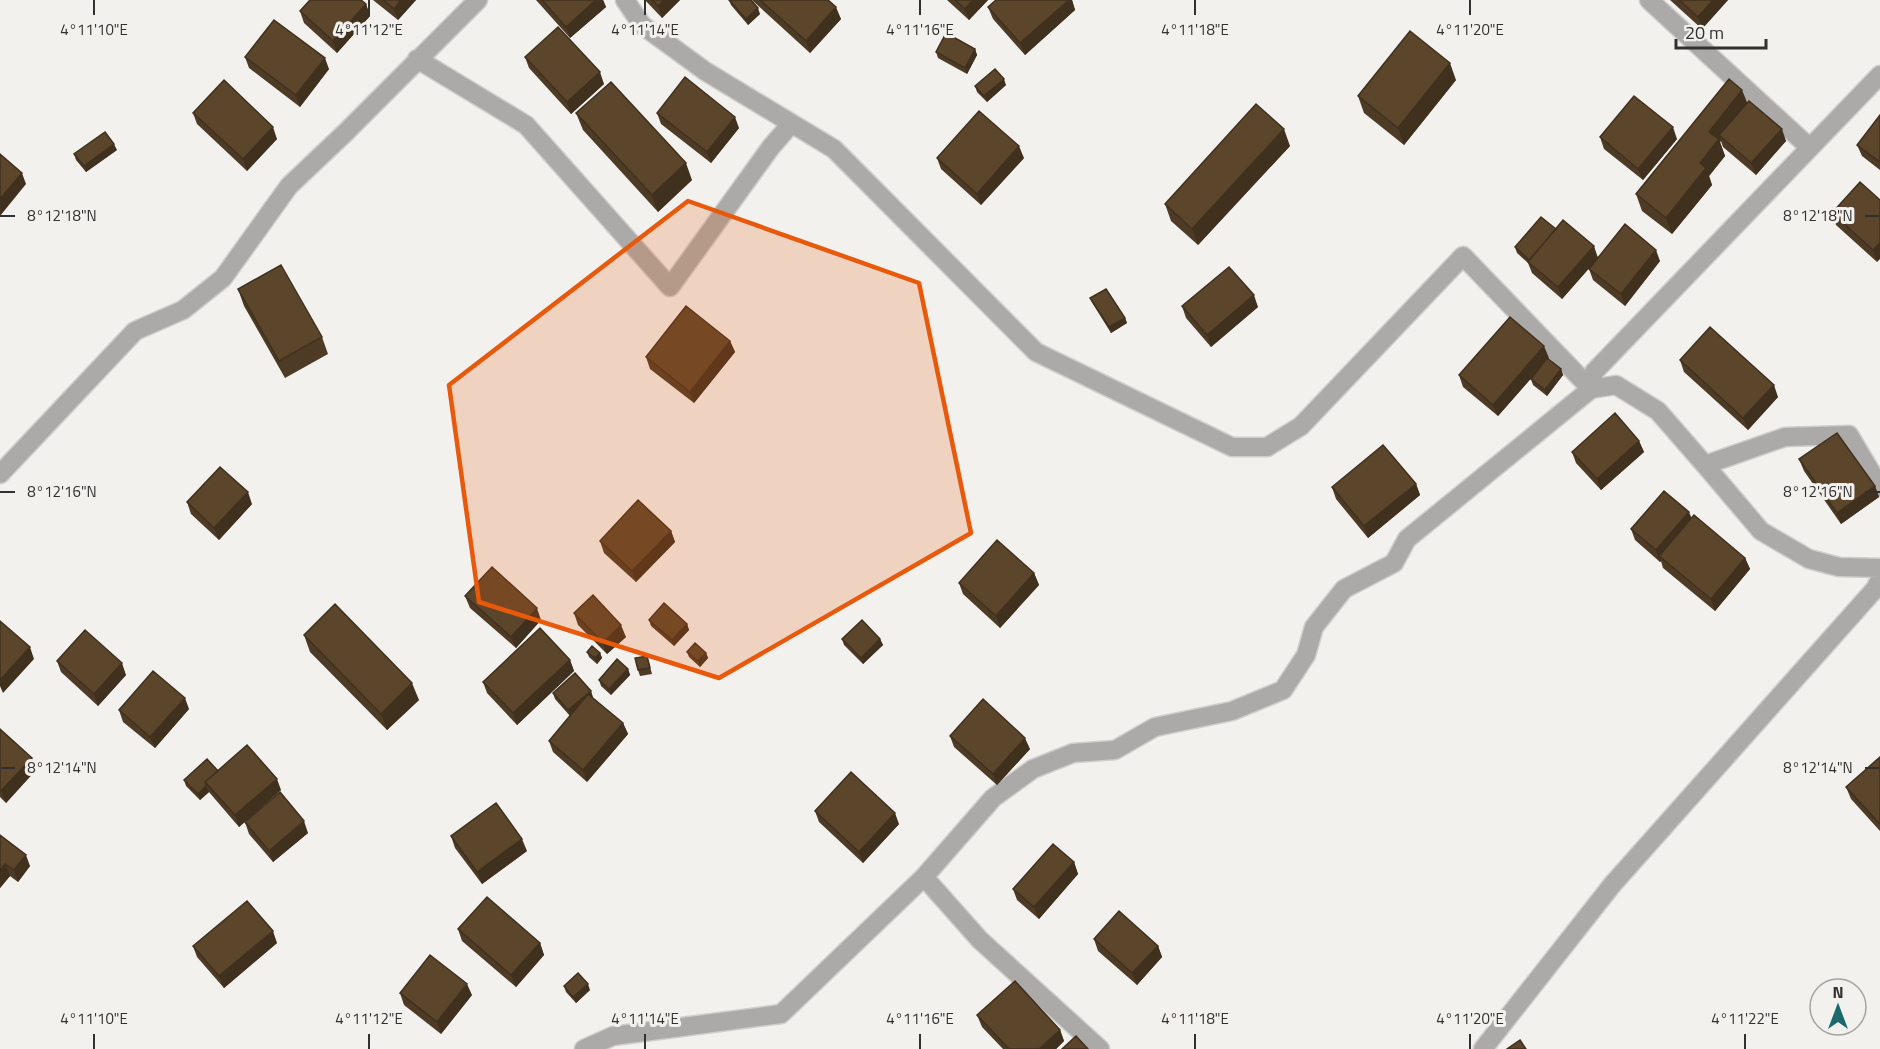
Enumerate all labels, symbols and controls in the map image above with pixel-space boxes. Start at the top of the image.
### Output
scale bar [1676,12,1766,50]
text: 4°11'10"E [60,18,128,41]
text: 4°11'12"E [335,18,403,41]
text: 4°11'14"E [611,18,679,41]
text: 4°11'16"E [886,18,954,41]
text: 4°11'18"E [1161,18,1229,41]
text: 4°11'20"E [1436,18,1504,41]
text: 20 m [1685,19,1724,46]
text: 8°12'18"N [27,204,97,227]
text: 8°12'18"N [1783,204,1853,227]
text: 8°12'16"N [27,480,97,503]
text: 8°12'16"N [1783,480,1853,503]
text: 8°12'14"N [27,756,97,779]
text: 8°12'14"N [1783,756,1853,779]
north arrow [1808,977,1868,1037]
text: N [1832,980,1844,1004]
text: 4°11'10"E [60,1007,128,1030]
text: 4°11'12"E [335,1007,403,1030]
text: 4°11'14"E [611,1007,679,1030]
text: 4°11'16"E [886,1007,954,1030]
text: 4°11'18"E [1161,1007,1229,1030]
text: 4°11'20"E [1436,1007,1504,1030]
text: 4°11'22"E [1711,1007,1779,1030]

